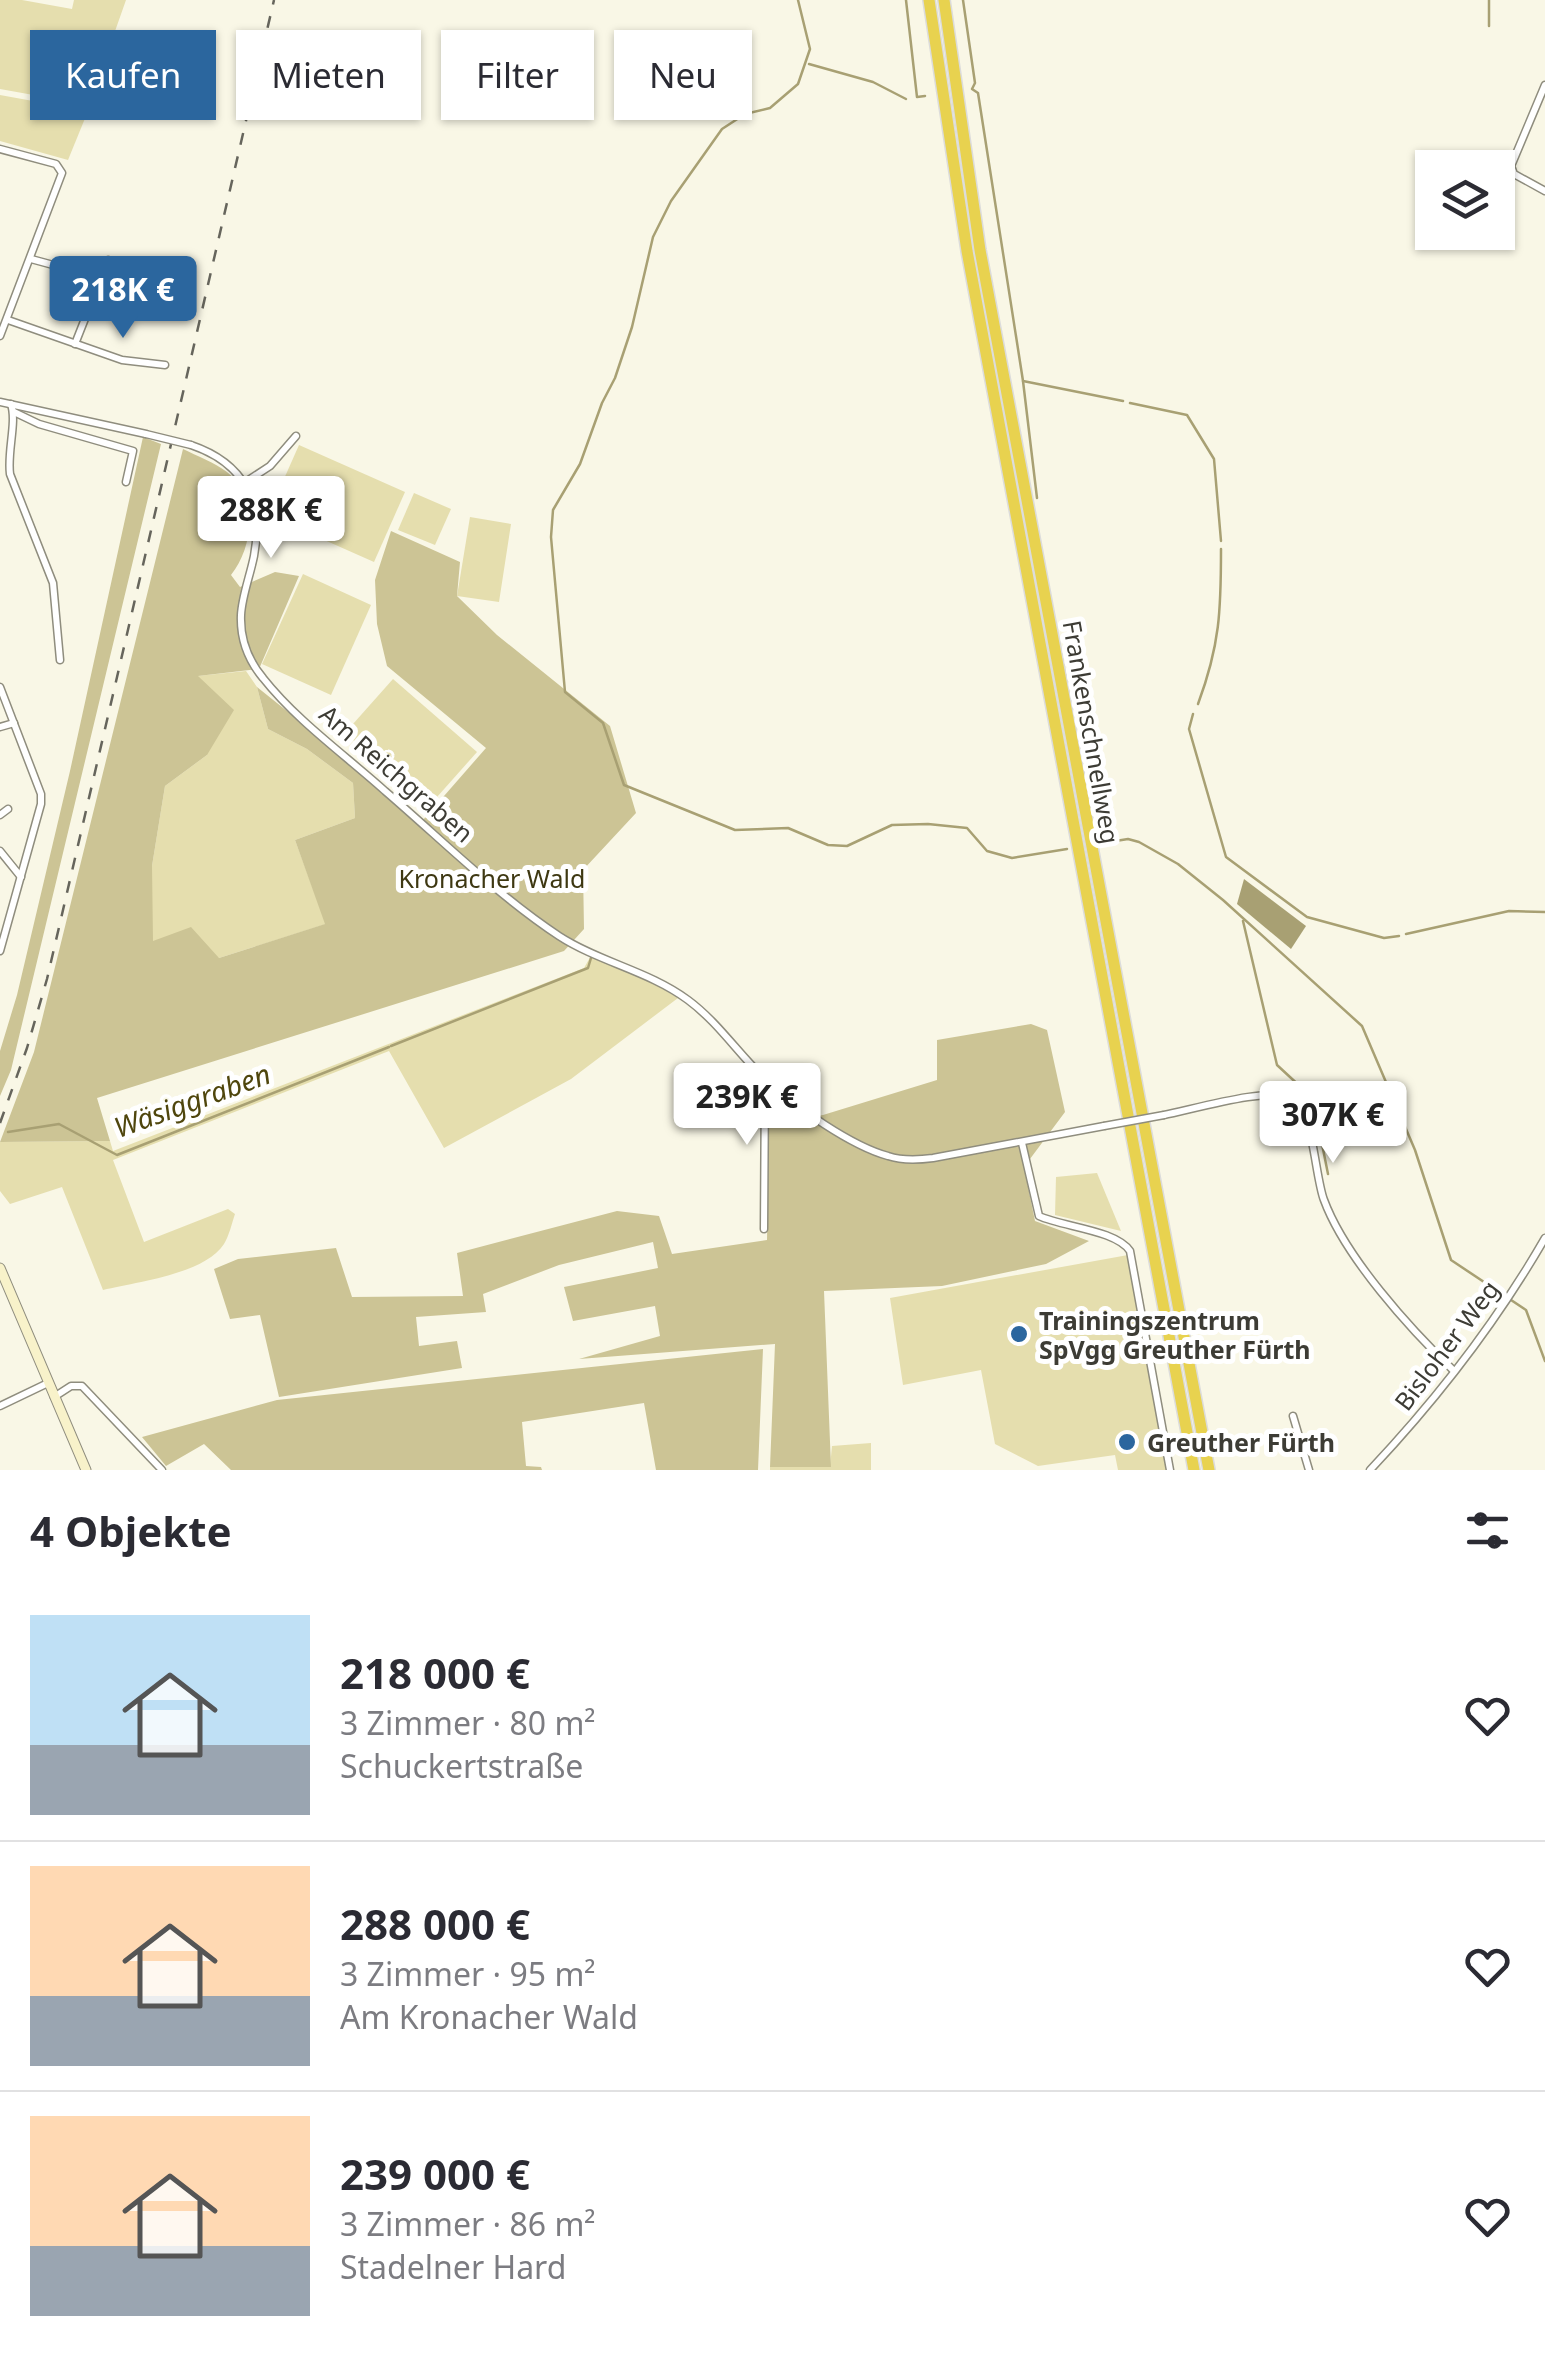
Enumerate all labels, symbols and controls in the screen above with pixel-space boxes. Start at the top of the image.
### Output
chip: Kaufen [30,30,216,120]
chip: Mieten [236,30,421,120]
chip: Filter [441,30,594,120]
chip: Neu [614,30,752,120]
map controls [1415,150,1515,250]
button: layers [1415,150,1515,250]
pin: 218K € [42,256,204,341]
text: 218K € [72,267,174,310]
pin: 288K € [190,476,352,561]
text: 288K € [220,487,322,530]
street label: Frankenschnellweg [1056,618,1128,846]
street label: Am Reichgraben [313,697,481,849]
park label: Kronacher Wald [399,861,585,895]
water label: Wäsiggraben [108,1054,276,1146]
pin: 239K € [666,1063,828,1148]
text: 239K € [696,1074,798,1117]
pin: 307K € [1252,1081,1414,1166]
text: 307K € [1282,1092,1384,1135]
street label: Bisloher Weg [1386,1273,1506,1417]
place label: Trainingszentrum SpVgg Greuther Fürth [1039,1303,1311,1366]
marker: Trainingszentrum SpVgg Greuther Fürth [1008,1323,1030,1345]
place label: Greuther Fürth [1147,1425,1335,1459]
marker: Greuther Fürth [1116,1431,1138,1453]
text: 4 Objekte [30,1502,232,1559]
icon: filters [1460,1503,1515,1558]
text: 218 000 € [340,1644,530,1701]
icon: home [110,1655,230,1775]
icon: heart [1460,1688,1515,1743]
text: 3 Zimmer · 80 m² [340,1701,596,1744]
text: Schuckertstraße [340,1744,583,1787]
text: 288 000 € [340,1895,530,1952]
icon: home [110,1906,230,2026]
icon: heart [1460,1939,1515,1994]
text: 3 Zimmer · 95 m² [340,1952,596,1995]
text: Am Kronacher Wald [340,1995,638,2038]
text: 239 000 € [340,2145,530,2202]
icon: home [110,2156,230,2276]
icon: heart [1460,2189,1515,2244]
text: 3 Zimmer · 86 m² [340,2202,596,2245]
text: Stadelner Hard [340,2245,566,2288]

